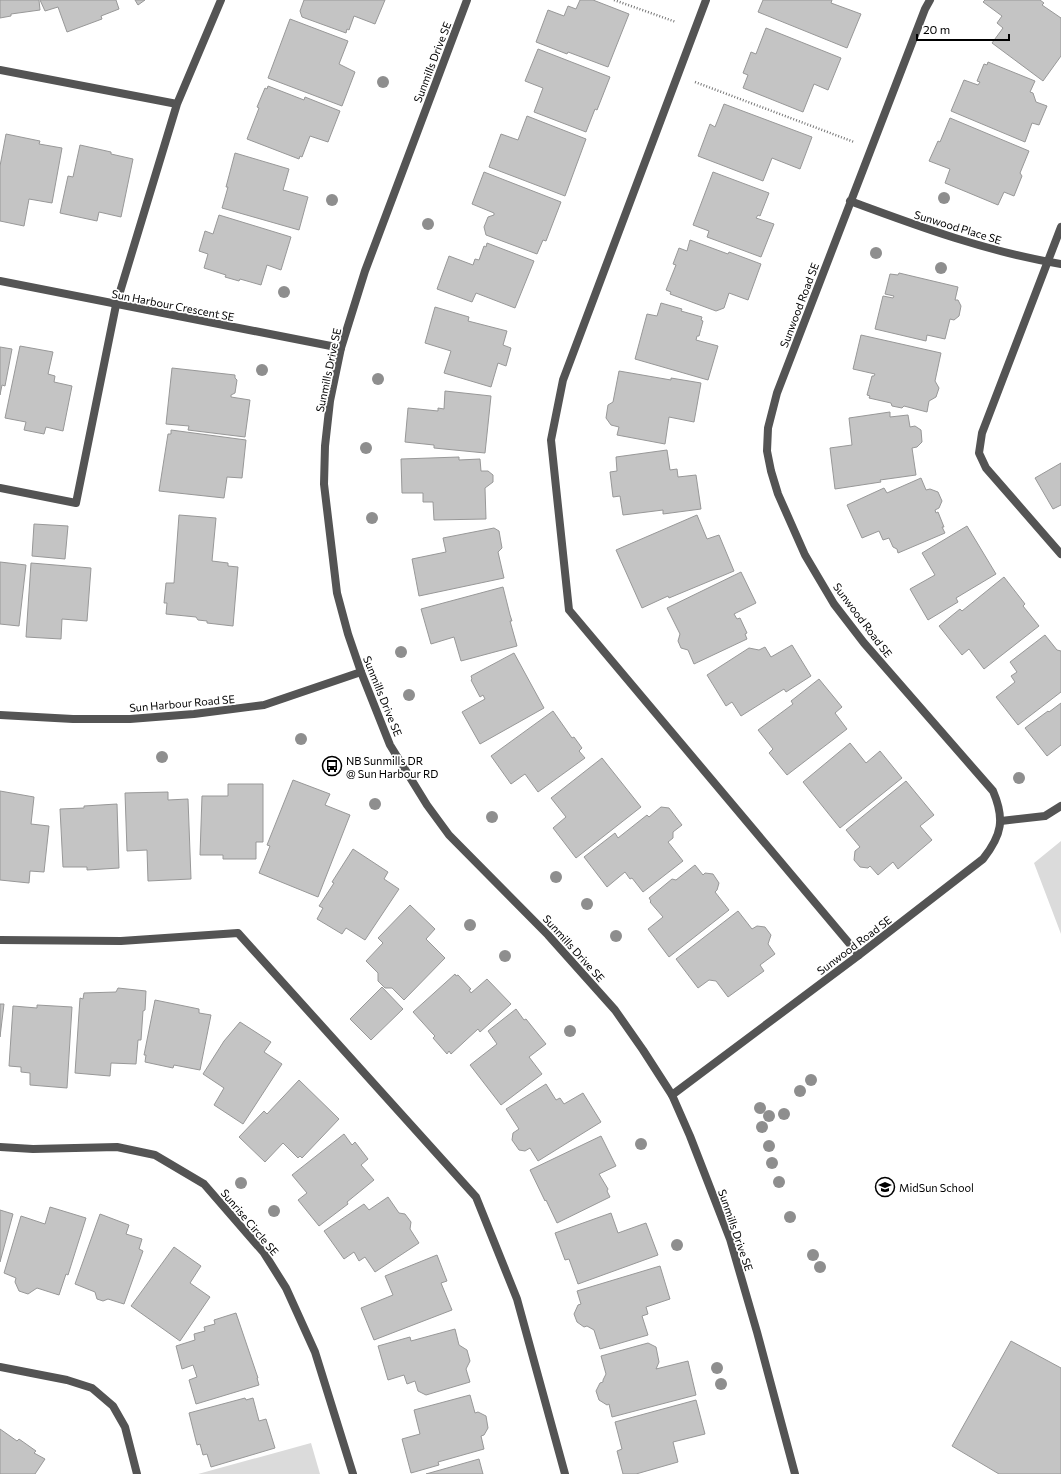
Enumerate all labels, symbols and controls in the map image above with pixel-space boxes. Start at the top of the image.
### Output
scale bar [917,16,1009,42]
street label: Sunmills Drive SE [411,20,453,104]
text: 20 m [923,22,950,36]
street label: Sunwood Place SE [913,208,1003,246]
street label: Sunwood Road SE [777,261,821,349]
street label: Sun Harbour Crescent SE [111,287,235,323]
street label: Sunmills Drive SE [313,327,343,413]
street label: Sunwood Road SE [831,580,895,660]
street label: Sunmills Drive SE [361,654,405,738]
street label: Sun Harbour Road SE [129,692,235,714]
place label: NB Sunmills DR @ Sun Harbour RD [346,754,438,780]
bus stop icon: NB Sunmills DR @ Sun Harbour RD [321,755,343,777]
street label: Sunmills Drive SE [541,912,607,984]
street label: Sunwood Road SE [814,913,894,977]
school or university icon: MidSun School [874,1176,896,1198]
place label: MidSun School [899,1181,974,1194]
street label: Sunrise Circle SE [218,1186,282,1258]
street label: Sunmills Drive SE [716,1187,756,1273]

